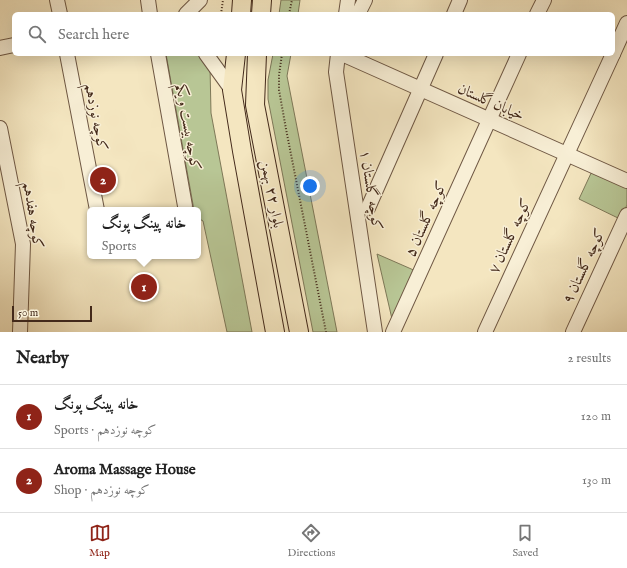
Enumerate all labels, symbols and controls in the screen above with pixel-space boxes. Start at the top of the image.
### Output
search box [12,12,615,56]
icon: search [26,23,48,45]
text: Search here [58,25,129,44]
street label: خیابان گلستان [455,79,527,125]
street label: کوچه نوزدهم [76,82,112,153]
street label: کوچه بیست و یکم [167,82,205,173]
street label: کوچه گلستان ۱ [354,148,387,232]
street label: بلوار ۲۲ بهمن [256,158,288,230]
pin: 2 [90,165,116,195]
your location [300,176,320,196]
street label: کوچه گلستان ۵ [401,178,452,260]
street label: کوچه هفدهم [14,180,48,250]
street label: کوچه گلستان ۷ [484,195,537,277]
popup [87,207,201,259]
text: خانه پینگ پونگ [102,214,186,233]
street label: کوچه گلستان ۹ [558,225,611,307]
text: Sports [102,238,136,255]
pin: 1 [131,272,157,302]
scale bar [12,304,92,323]
text: 50 m [18,306,38,320]
text: Nearby [16,348,69,369]
text: 2 results [567,350,611,367]
text: خانه پینگ پونگ [54,395,138,414]
text: 1 [27,408,31,425]
text: 120 m [581,408,611,425]
text: Sports · کوچه نوزدهم [54,422,156,439]
text: Aroma Massage House [54,460,196,479]
text: 2 [26,472,32,489]
text: 130 m [582,472,611,489]
text: Shop · کوچه نوزدهم [54,482,150,499]
tab: Map [89,522,111,560]
tab: Directions [288,522,335,560]
tab: Saved [512,522,538,560]

